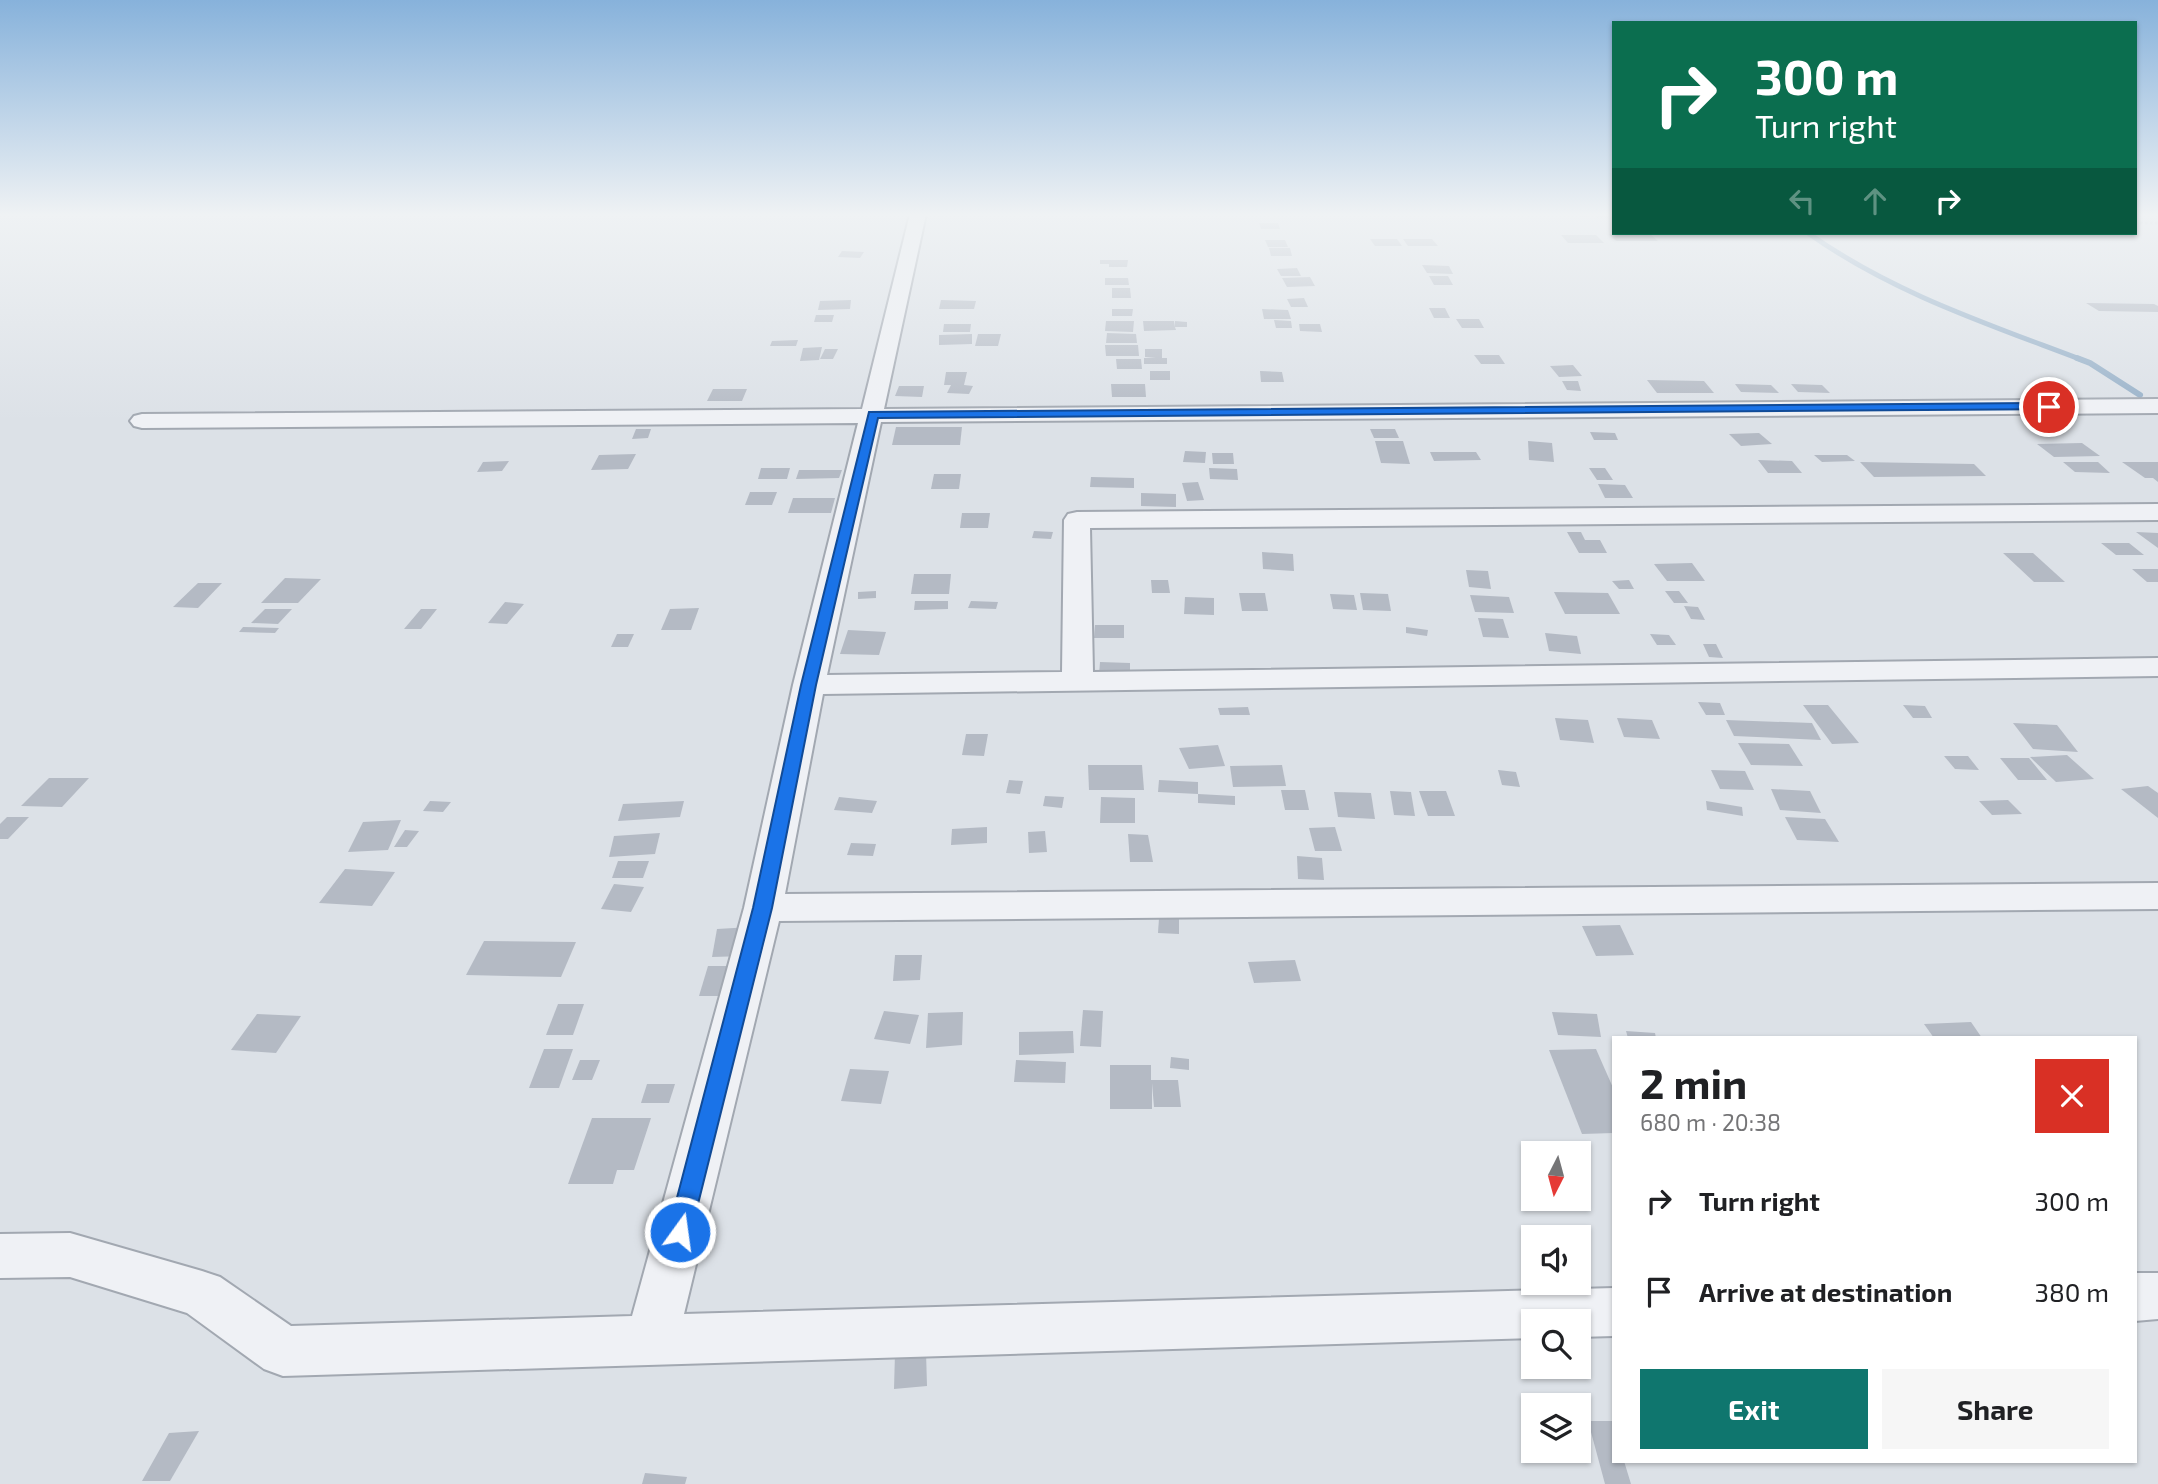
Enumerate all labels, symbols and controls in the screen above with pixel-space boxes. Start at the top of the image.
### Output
text: 300 m [1755,46,1898,105]
icon: right [1640,49,1731,140]
text: Turn right [1755,106,1897,144]
icon: left [1783,182,1821,220]
icon: ahead [1856,182,1894,220]
icon: right [1929,182,1967,220]
pin [2019,377,2079,437]
icon: arrive [2030,388,2068,426]
text: 2 min [1640,1057,1747,1107]
button: close [2035,1059,2109,1133]
text: 680 m · 20:38 [1640,1108,1781,1136]
north arrow [1521,1141,1591,1211]
map controls [1521,1141,1591,1463]
icon: right [1640,1182,1678,1220]
text: Turn right [1699,1185,1820,1216]
text: 300 m [2035,1185,2109,1216]
position arrow [643,1195,717,1269]
button: sound [1521,1225,1591,1295]
icon: arrive [1640,1273,1678,1311]
text: Arrive at destination [1699,1276,1952,1307]
text: 380 m [2035,1276,2109,1307]
button: search [1521,1309,1591,1379]
button: Exit [1640,1369,1868,1449]
button: Share [1882,1369,2109,1449]
button: layers [1521,1393,1591,1463]

